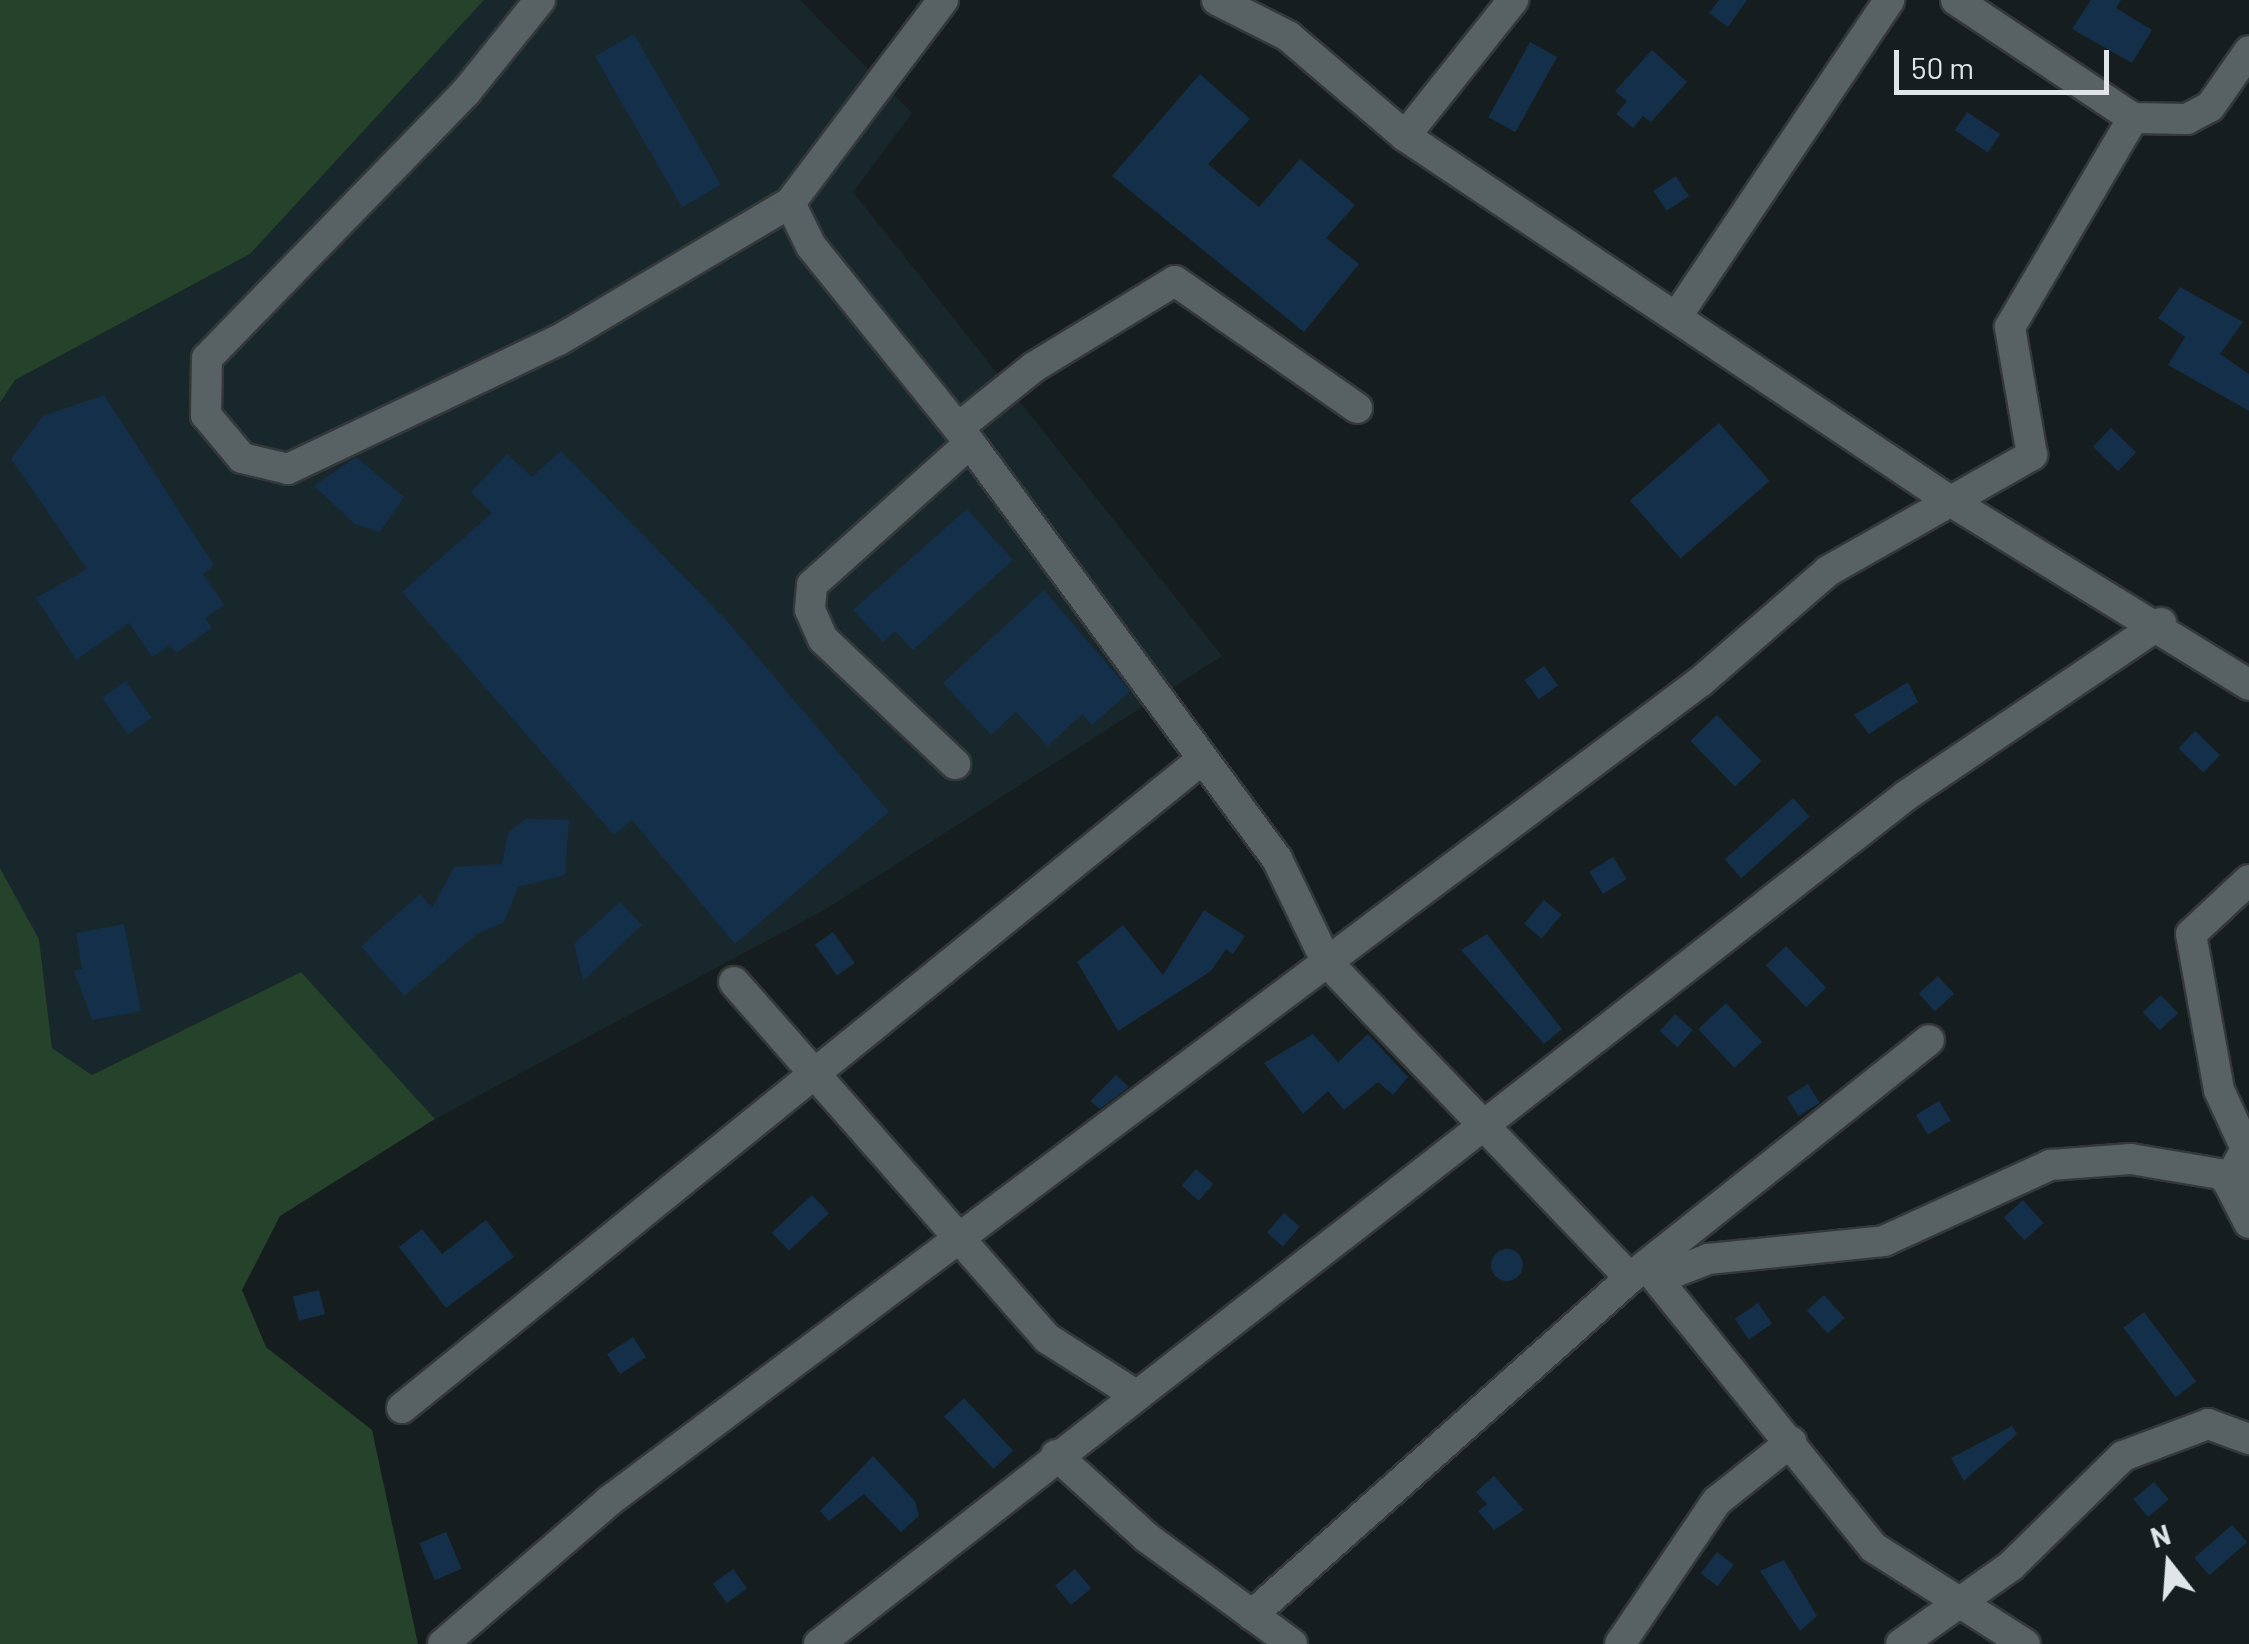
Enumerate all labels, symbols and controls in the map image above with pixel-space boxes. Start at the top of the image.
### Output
scale bar [1899,30,2114,92]
text: 50 m [1911,49,1974,85]
north arrow [2119,1514,2219,1614]
text: N [2146,1516,2174,1554]

